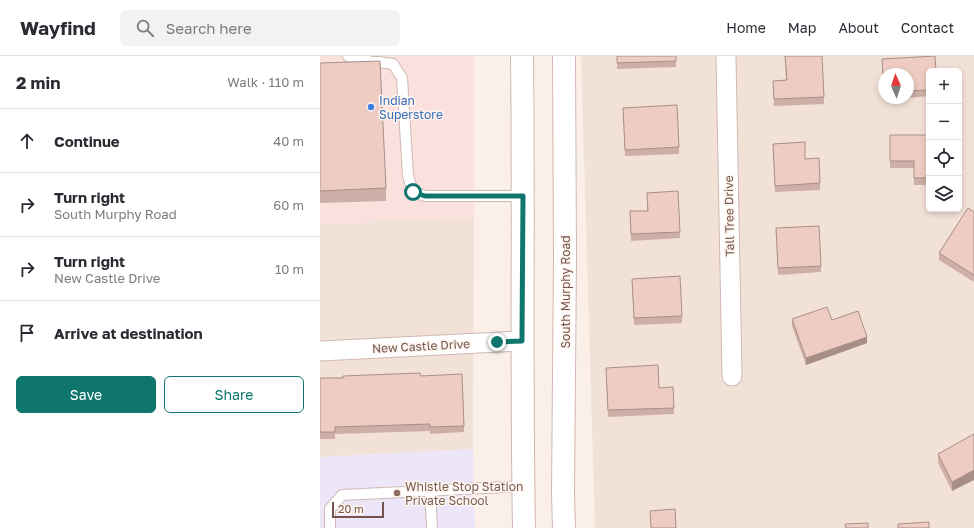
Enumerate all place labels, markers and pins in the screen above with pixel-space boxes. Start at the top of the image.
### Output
place label: Indian Superstore [379,93,443,122]
marker: Indian Superstore [366,102,376,112]
place label: Whistle Stop Station Private School [405,479,523,508]
marker: Whistle Stop Station Private School [392,488,402,498]

